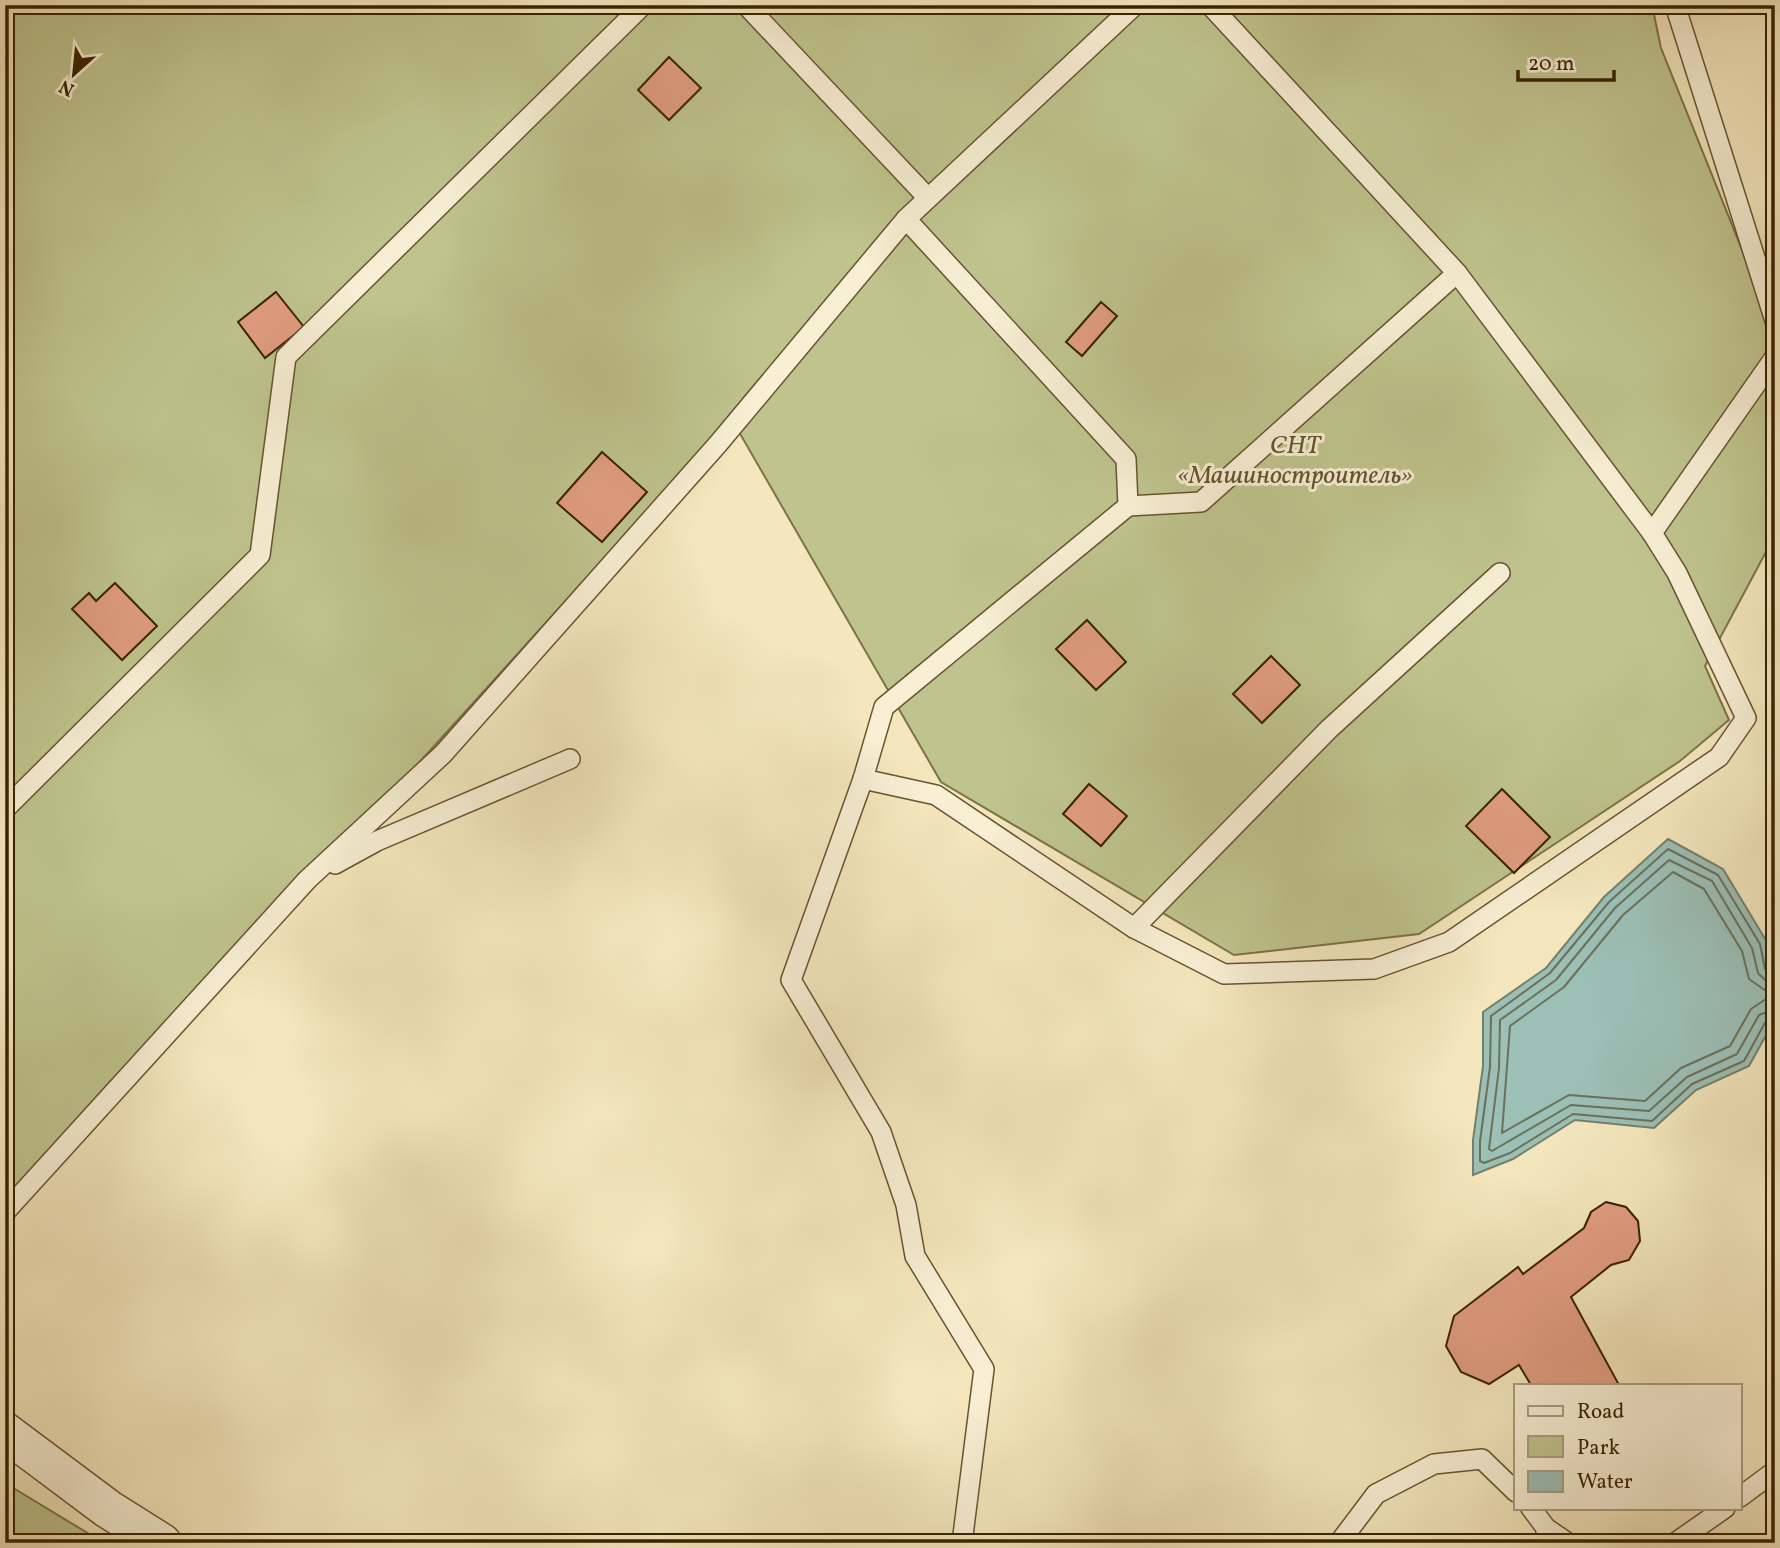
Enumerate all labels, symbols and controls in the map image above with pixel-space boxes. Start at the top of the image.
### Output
north arrow [38,38,108,108]
scale bar [1518,38,1614,82]
text: 20 m [1528,50,1574,79]
text: N [55,73,79,102]
park label: СНТ «Машиностроитель» [1177,428,1413,494]
legend [1514,1384,1742,1510]
text: Road [1577,1398,1624,1427]
text: Park [1577,1434,1620,1463]
text: Water [1577,1468,1633,1497]

